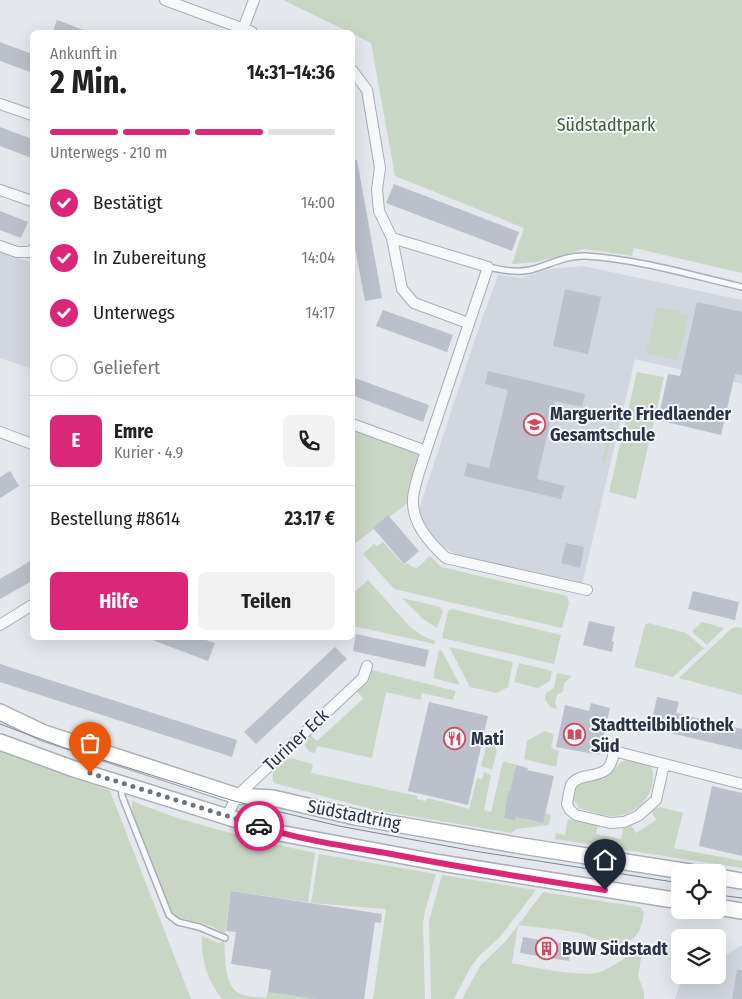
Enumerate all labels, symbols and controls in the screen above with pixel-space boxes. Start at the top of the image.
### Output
text: Ankunft in [50,44,117,63]
text: 14:31–14:36 [247,61,335,84]
text: 2 Min. [50,63,127,101]
park label: Südstadtpark [557,114,656,136]
text: Unterwegs · 210 m [50,143,167,162]
icon: check [50,189,78,217]
text: Bestätigt [93,191,162,214]
text: 14:00 [301,193,335,212]
icon: check [50,244,78,272]
text: In Zubereitung [93,246,206,269]
text: 14:04 [302,248,335,267]
icon: check [50,299,78,327]
text: Unterwegs [93,301,175,324]
text: 14:17 [306,303,335,322]
text: Geliefert [93,356,160,379]
place label: Marguerite Friedlaender Gesamtschule [550,403,731,446]
school or university icon: Marguerite Friedlaender Gesamtschule [522,412,546,436]
button: phone [283,415,335,467]
text: Emre [114,420,153,443]
text: E [71,429,81,452]
text: Kurier · 4.9 [114,443,183,462]
text: Bestellung #8614 [50,507,180,530]
text: 23.17 € [284,507,335,530]
button: Hilfe [50,572,188,630]
button: Teilen [198,572,335,630]
street label: Turiner Eck [259,704,334,776]
place label: Stadtteilbibliothek Süd [591,714,735,757]
pin [69,722,111,773]
library icon: Stadtteilbibliothek Süd [563,723,587,747]
restaurant icon: Mati [443,727,467,751]
place label: Mati [471,728,504,750]
icon: bag [76,729,104,757]
street label: Südstadtring [305,795,403,835]
courier [234,801,284,851]
icon: car [245,812,273,840]
pin [584,839,626,890]
icon: home [591,846,619,874]
map controls [671,864,726,984]
button: locate [671,864,726,919]
button: layers [671,929,726,984]
building icon: BUW Südstadt [534,937,558,961]
place label: BUW Südstadt [562,938,669,960]

